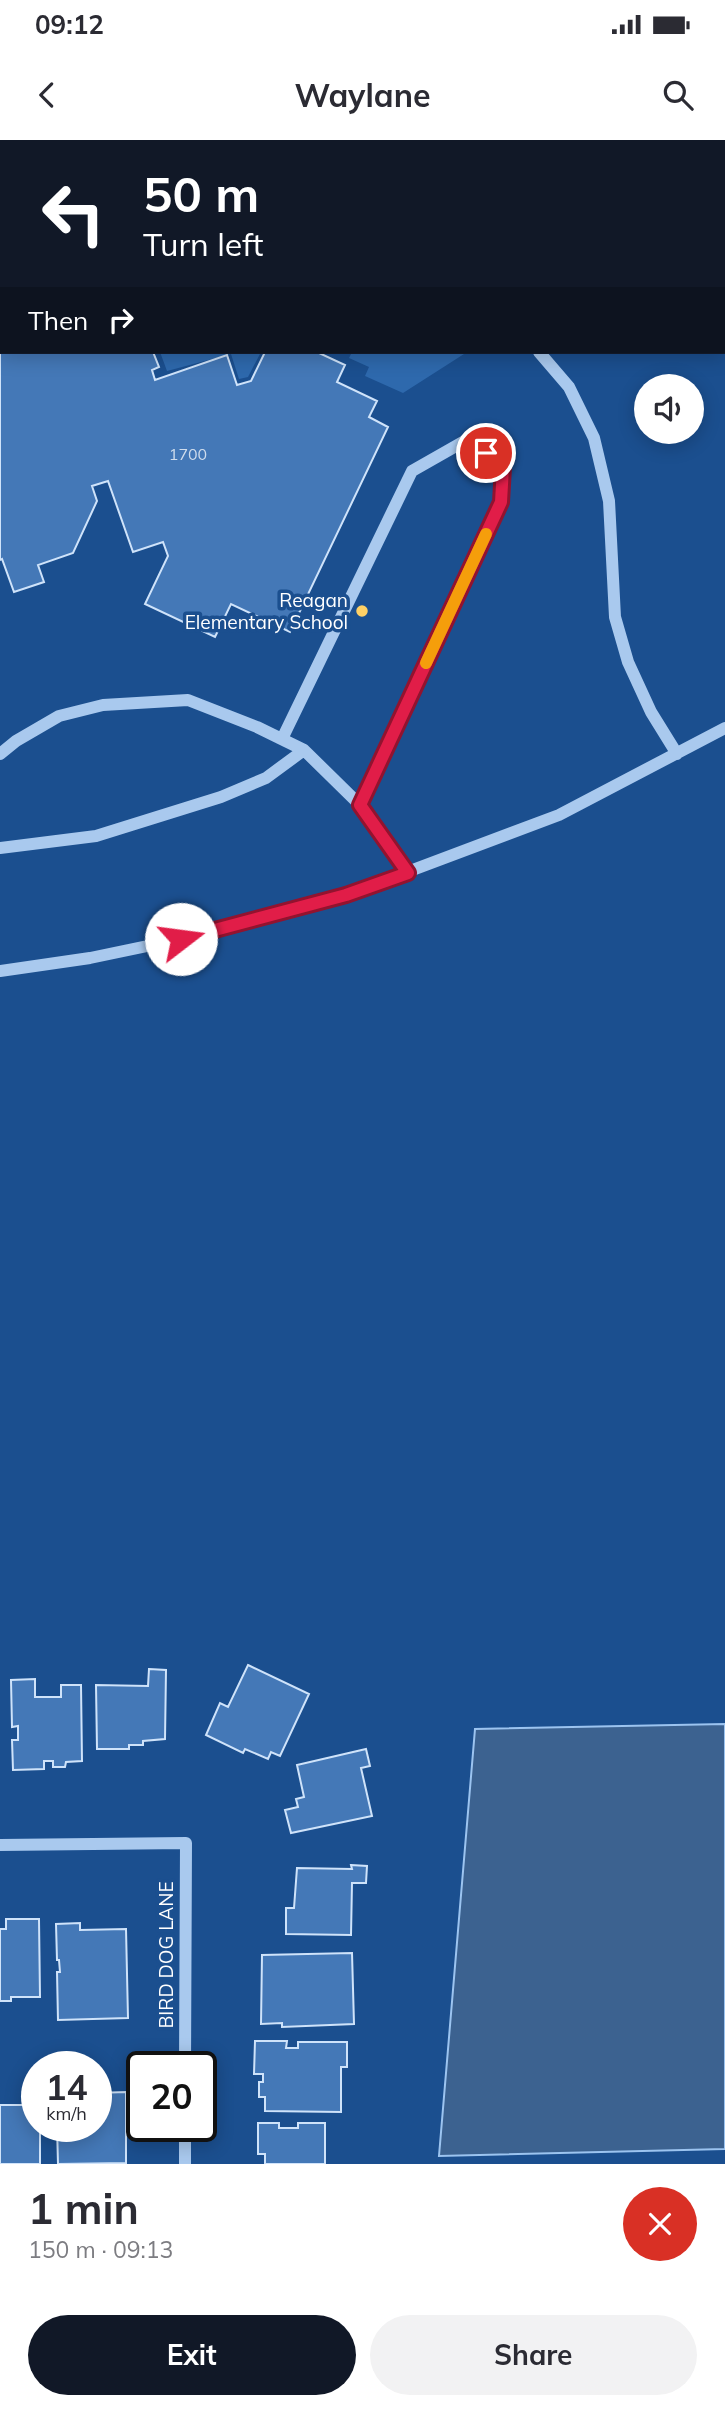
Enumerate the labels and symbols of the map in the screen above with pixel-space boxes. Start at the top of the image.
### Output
pin [456,423,516,483]
house number: 1700 [169,444,207,464]
place label: Reagan Elementary School [185,588,348,634]
marker: Reagan Elementary School [354,603,370,619]
position arrow [144,902,218,976]
street label: BIRD DOG LANE [154,1881,178,2029]
speed limit sign: 20 [126,2051,217,2142]

